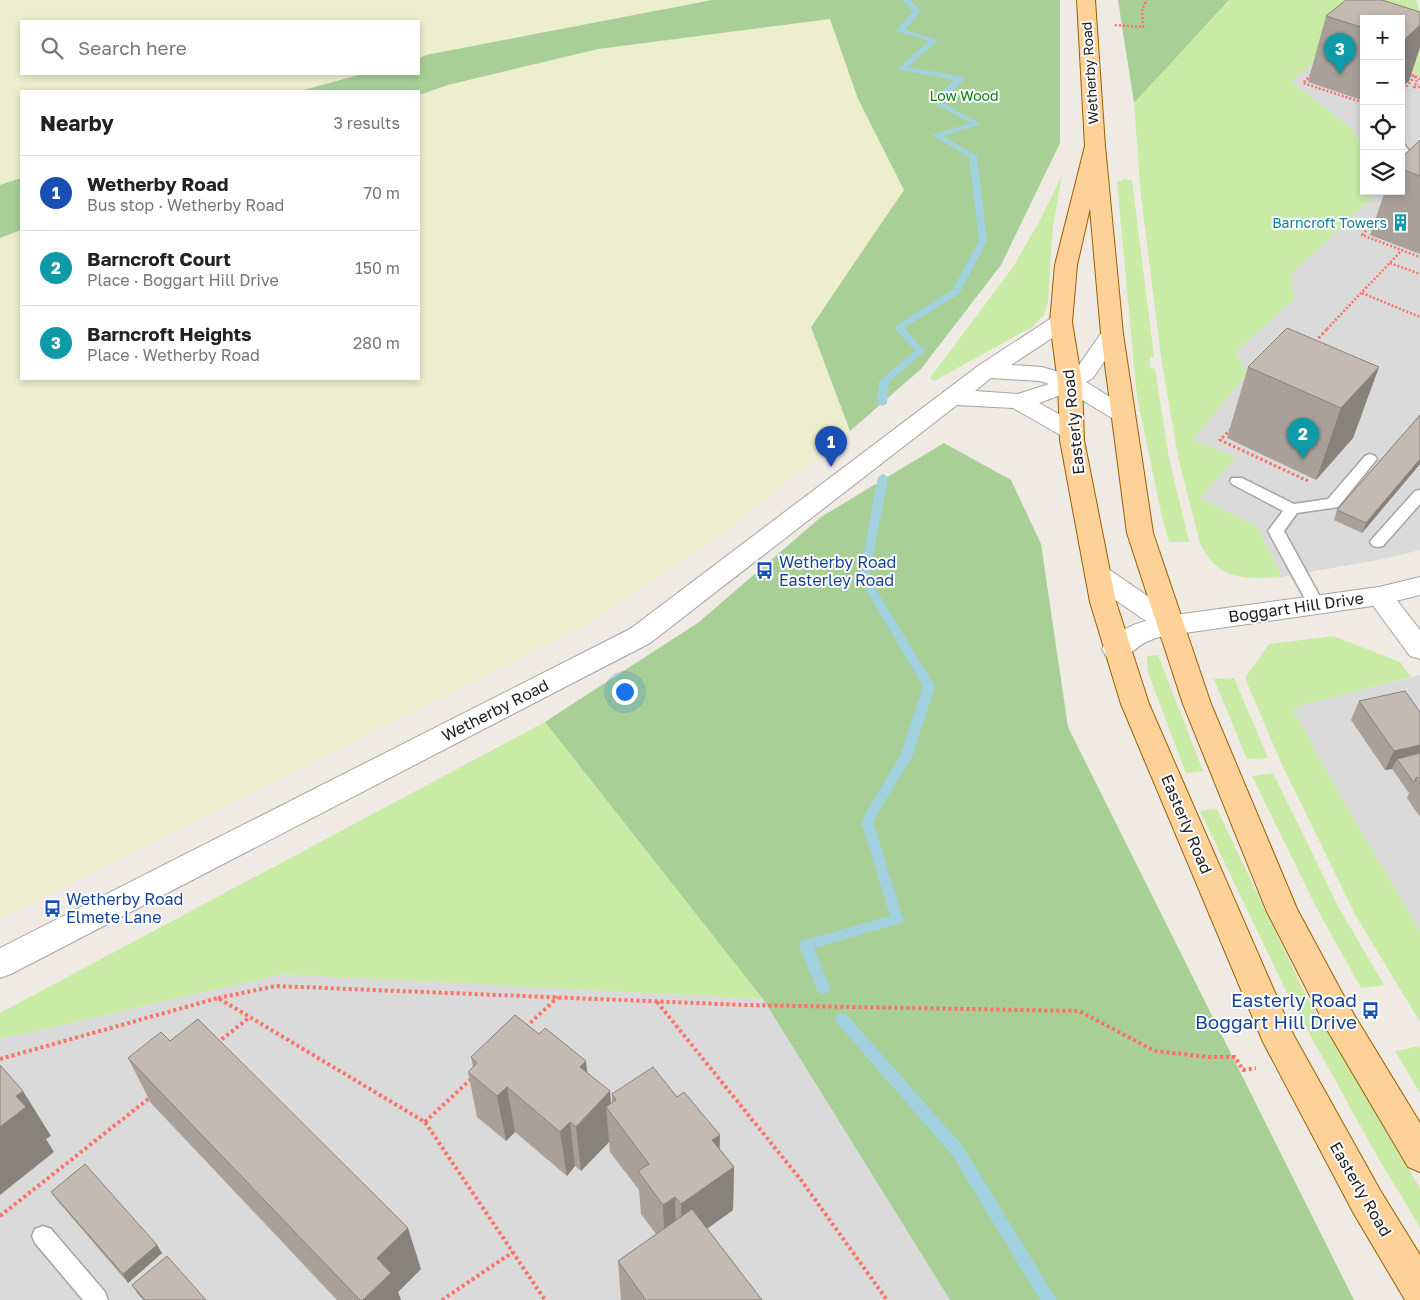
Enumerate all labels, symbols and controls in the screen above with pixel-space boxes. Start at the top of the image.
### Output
map controls [1360,15,1405,195]
button: + [1360,15,1405,60]
search box [20,20,420,75]
street label: Wetherby Road [1077,21,1102,125]
pin: 3 [1324,33,1356,74]
icon: search [38,34,66,62]
text: Search here [78,36,187,59]
button: − [1360,60,1405,105]
park label: Low Wood [929,87,999,104]
button: locate [1360,105,1405,150]
text: Nearby [40,110,114,136]
text: 3 results [333,113,400,133]
button: layers [1360,150,1405,195]
text: Wetherby Road [87,172,228,195]
text: 1 [52,183,60,203]
text: 70 m [363,183,400,203]
text: Bus stop · Wetherby Road [87,195,284,215]
building icon: Barncroft Towers [1391,213,1411,233]
place label: Barncroft Towers [1272,214,1387,231]
text: Barncroft Court [87,247,231,270]
text: 2 [51,258,61,278]
text: 150 m [355,258,400,278]
text: Place · Boggart Hill Drive [87,270,279,290]
text: Barncroft Heights [87,322,252,345]
text: 3 [51,333,61,353]
text: 280 m [353,333,400,353]
text: Place · Wetherby Road [87,345,260,365]
street label: Easterly Road [1058,368,1088,476]
pin: 2 [1287,418,1319,459]
pin: 1 [815,426,847,467]
place label: Wetherby Road Easterley Road [779,552,896,590]
bus stop icon: Wetherby Road Easterley Road [755,561,775,581]
street label: Boggart Hill Drive [1227,588,1365,626]
street label: Wetherby Road [438,674,552,746]
your location [612,679,638,705]
street label: Easterly Road [1157,771,1217,877]
place label: Wetherby Road Elmete Lane [66,889,183,927]
bus stop icon: Wetherby Road Elmete Lane [42,898,62,918]
place label: Easterly Road Boggart Hill Drive [1195,988,1357,1033]
bus stop icon: Easterly Road Boggart Hill Drive [1361,1001,1381,1021]
street label: Easterly Road [1326,1138,1396,1240]

